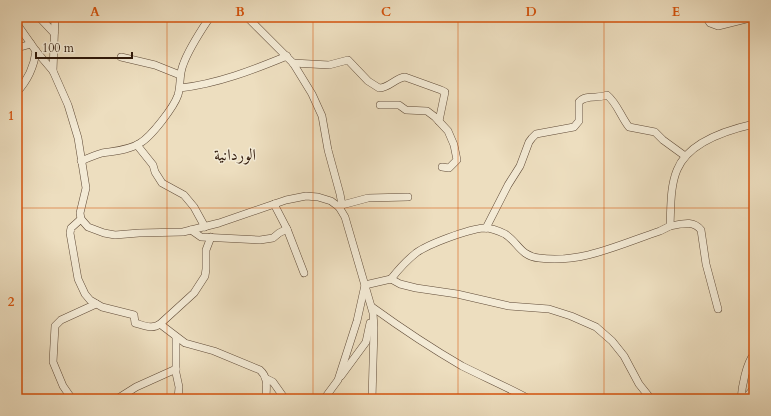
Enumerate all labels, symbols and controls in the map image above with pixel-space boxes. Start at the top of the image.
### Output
text: A [90,3,100,21]
text: B [235,3,245,21]
text: C [381,3,391,21]
text: D [525,3,537,21]
text: E [672,3,680,21]
scale bar [36,34,132,60]
text: 100 m [42,40,75,56]
text: 1 [8,107,14,125]
district label: الوردانية [214,144,256,166]
text: 2 [8,293,15,311]

